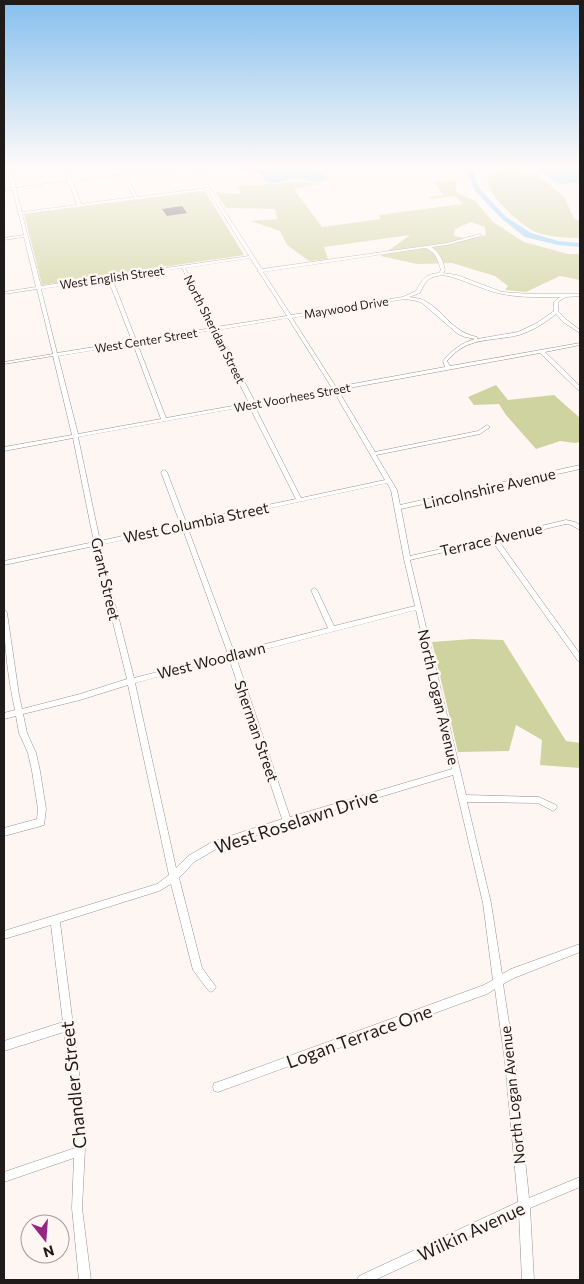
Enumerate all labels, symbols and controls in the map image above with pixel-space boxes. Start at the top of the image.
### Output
street label: West English Street [59,263,165,291]
street label: North Sheridan Street [182,273,248,385]
street label: Maywood Drive [303,293,389,321]
street label: West Center Street [94,325,199,355]
street label: West Voorhees Street [233,380,351,414]
street label: Lincolnshire Avenue [421,464,557,512]
street label: West Columbia Street [122,498,270,546]
street label: Terrace Avenue [438,518,544,559]
street label: Grant Street [88,536,124,622]
street label: North Logan Avenue [415,627,463,767]
street label: West Woodlawn [155,638,267,682]
street label: Sherman Street [231,678,283,784]
street label: West Roselawn Drive [211,784,381,858]
street label: Logan Terrace One [283,999,435,1073]
street label: Chandler Street [55,1020,91,1150]
street label: North Logan Avenue [496,1025,528,1165]
street label: Wilkin Avenue [414,1197,528,1265]
north arrow [20,1214,70,1264]
text: N [41,1242,56,1262]

